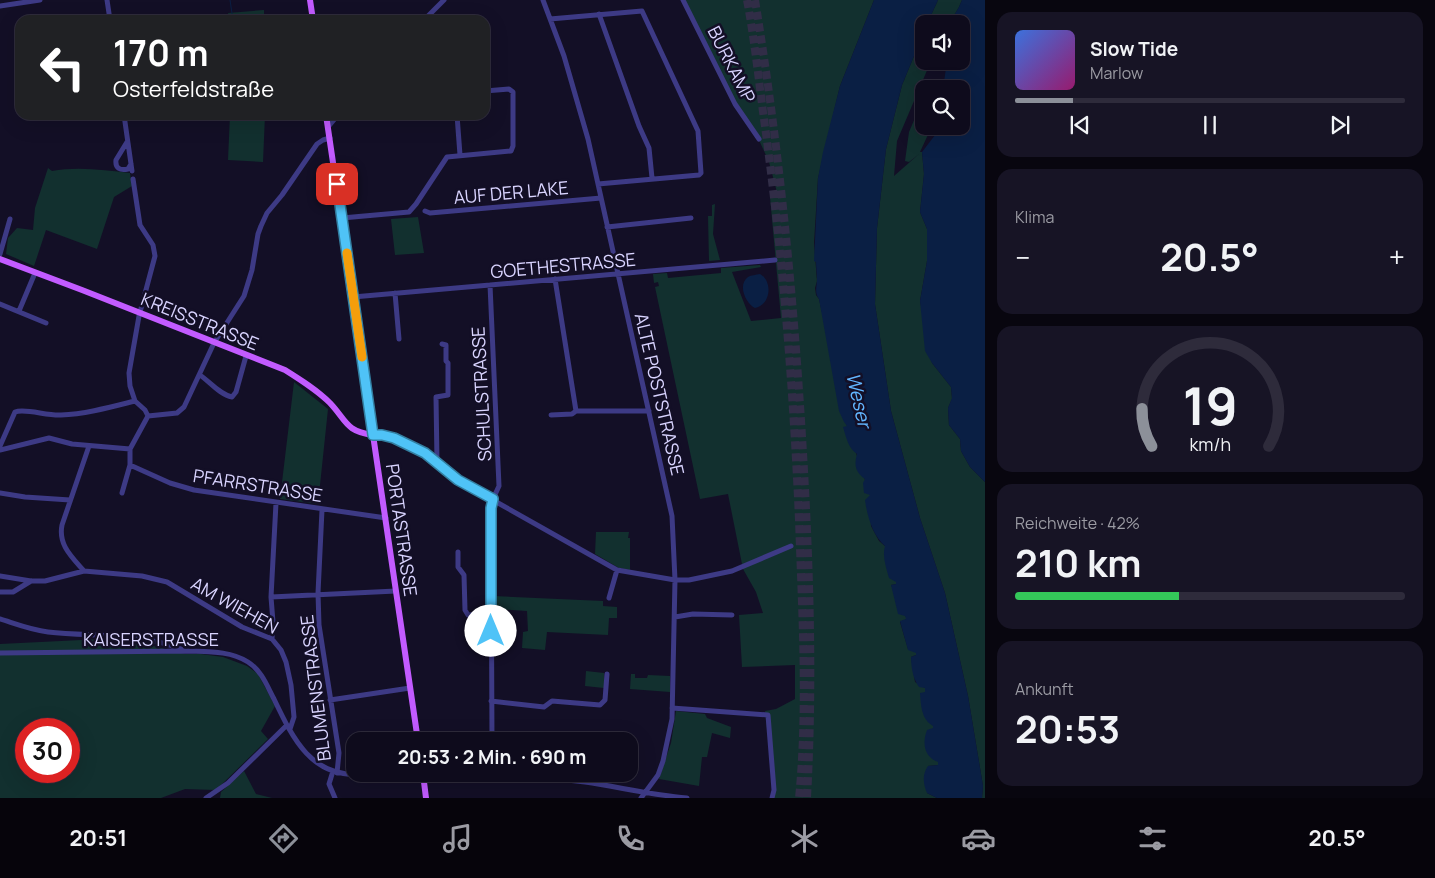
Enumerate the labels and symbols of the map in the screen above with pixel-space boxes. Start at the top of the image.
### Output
street label: BURKAMP [702,22,762,107]
pin [316,163,358,205]
street label: AUF DER LAKE [453,175,569,209]
street label: GOETHESTRASSE [489,247,637,283]
street label: KREISSTRASSE [138,286,262,356]
street label: ALTE POSTSTRASSE [630,310,690,478]
street label: SCHULSTRASSE [465,326,497,462]
water label: Weser [840,370,878,432]
street label: PORTASTRASSE [381,462,423,598]
street label: PFARRSTRASSE [192,463,324,507]
street label: AM WIEHEN [187,571,283,639]
position arrow [464,604,516,656]
street label: BLUMENSTRASSE [294,613,336,763]
street label: KAISERSTRASSE [83,627,219,651]
speed limit sign: 30 [15,718,80,783]

